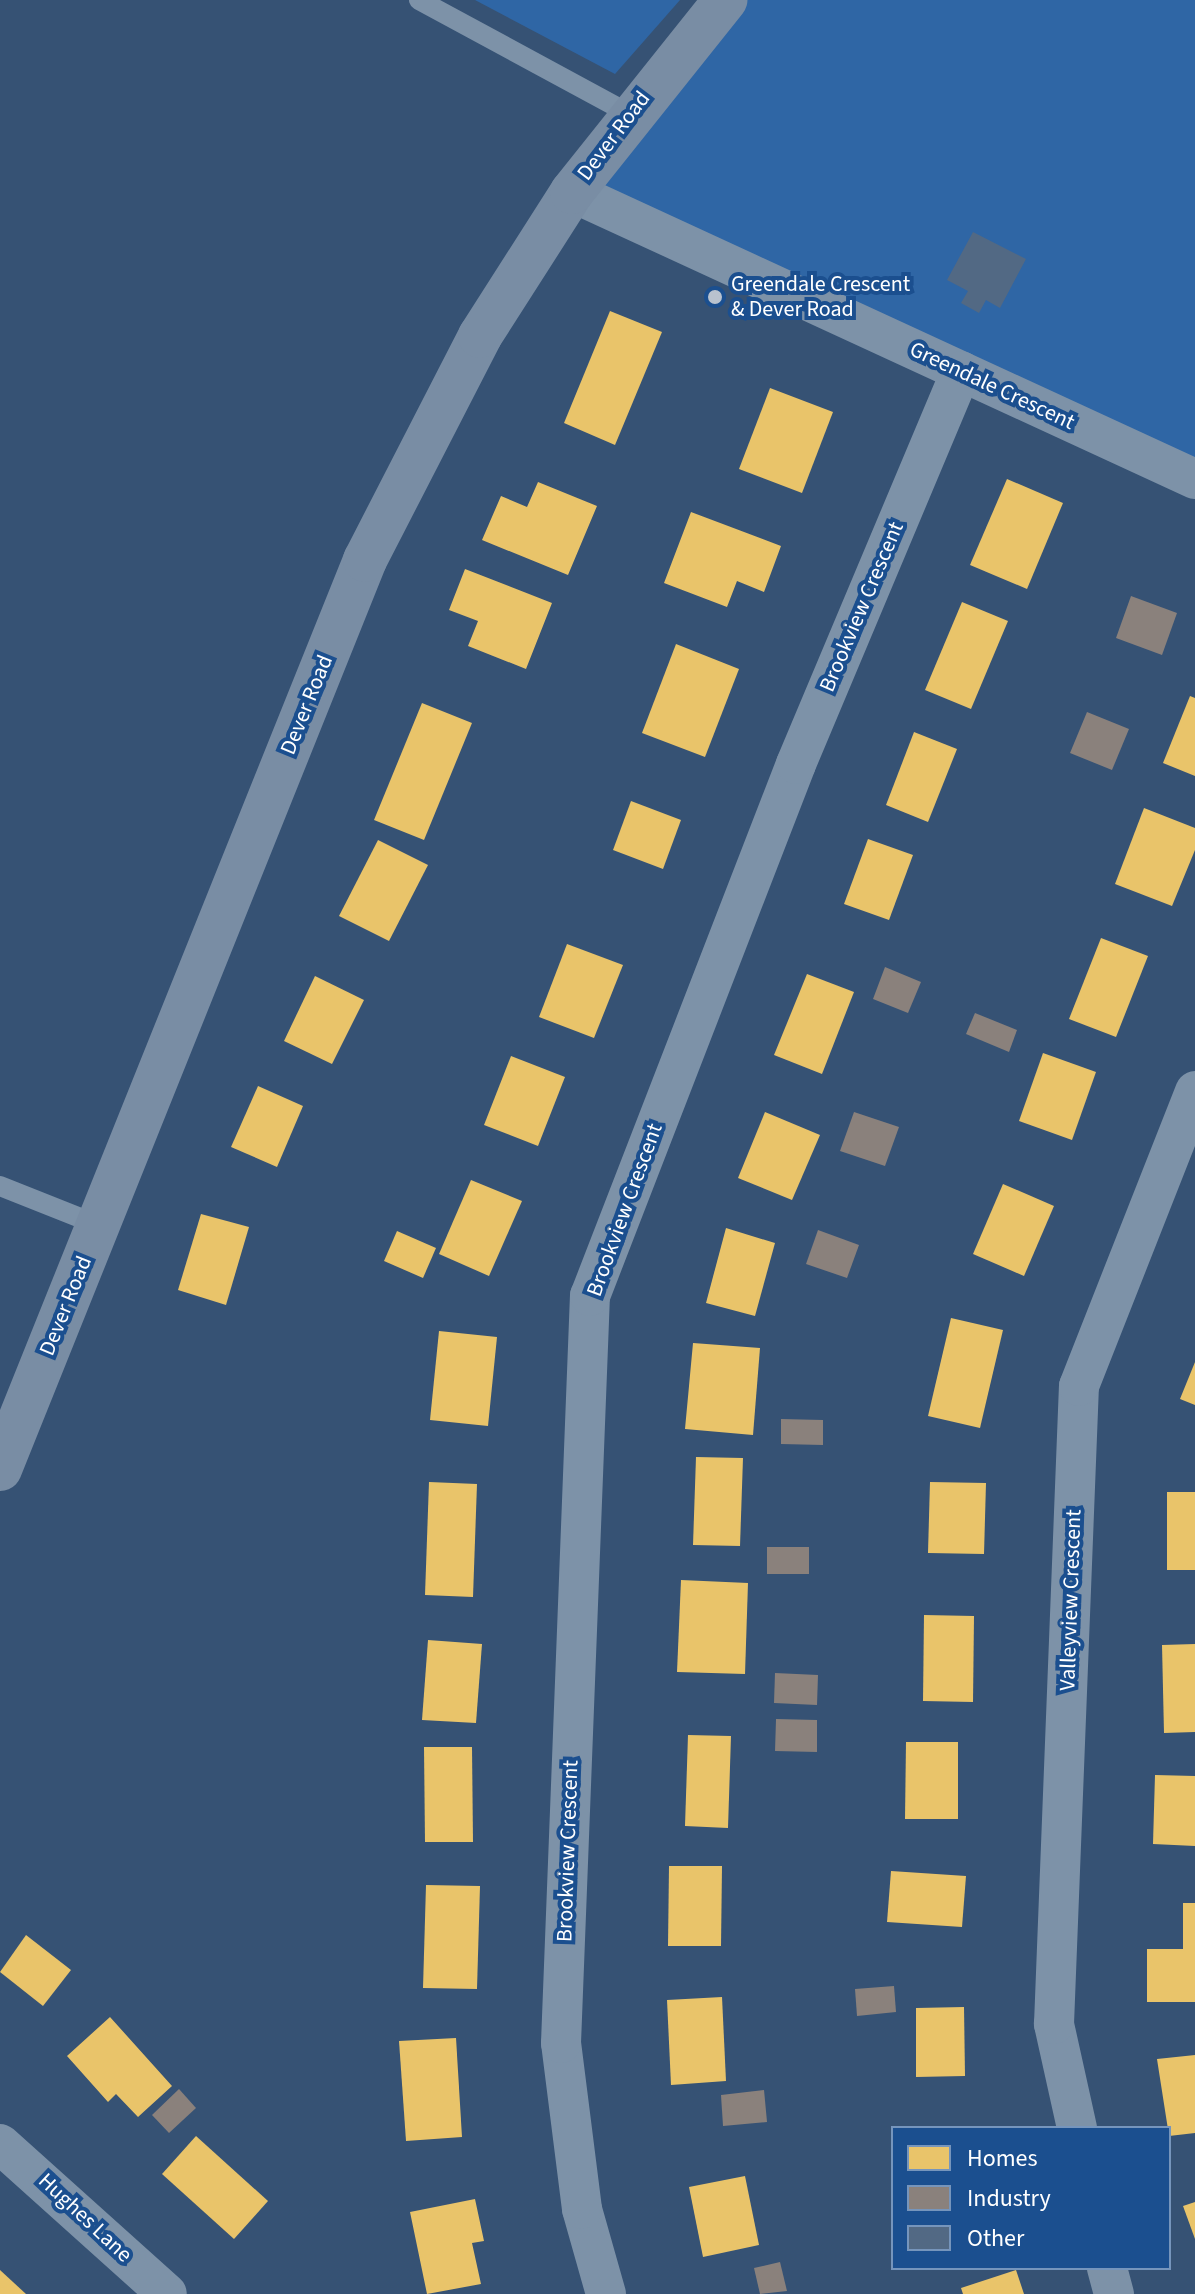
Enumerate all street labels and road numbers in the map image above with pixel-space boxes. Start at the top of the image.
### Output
street label: Dever Road [572,86,656,186]
street label: Greendale Crescent [905,336,1079,436]
street label: Brookview Crescent [814,518,910,696]
street label: Dever Road [275,651,339,759]
street label: Brookview Crescent [581,1120,669,1300]
street label: Dever Road [34,1252,98,1360]
street label: Valleyview Crescent [1055,1509,1087,1691]
street label: Brookview Crescent [552,1760,584,1942]
street label: Hughes Lane [33,2168,137,2268]

